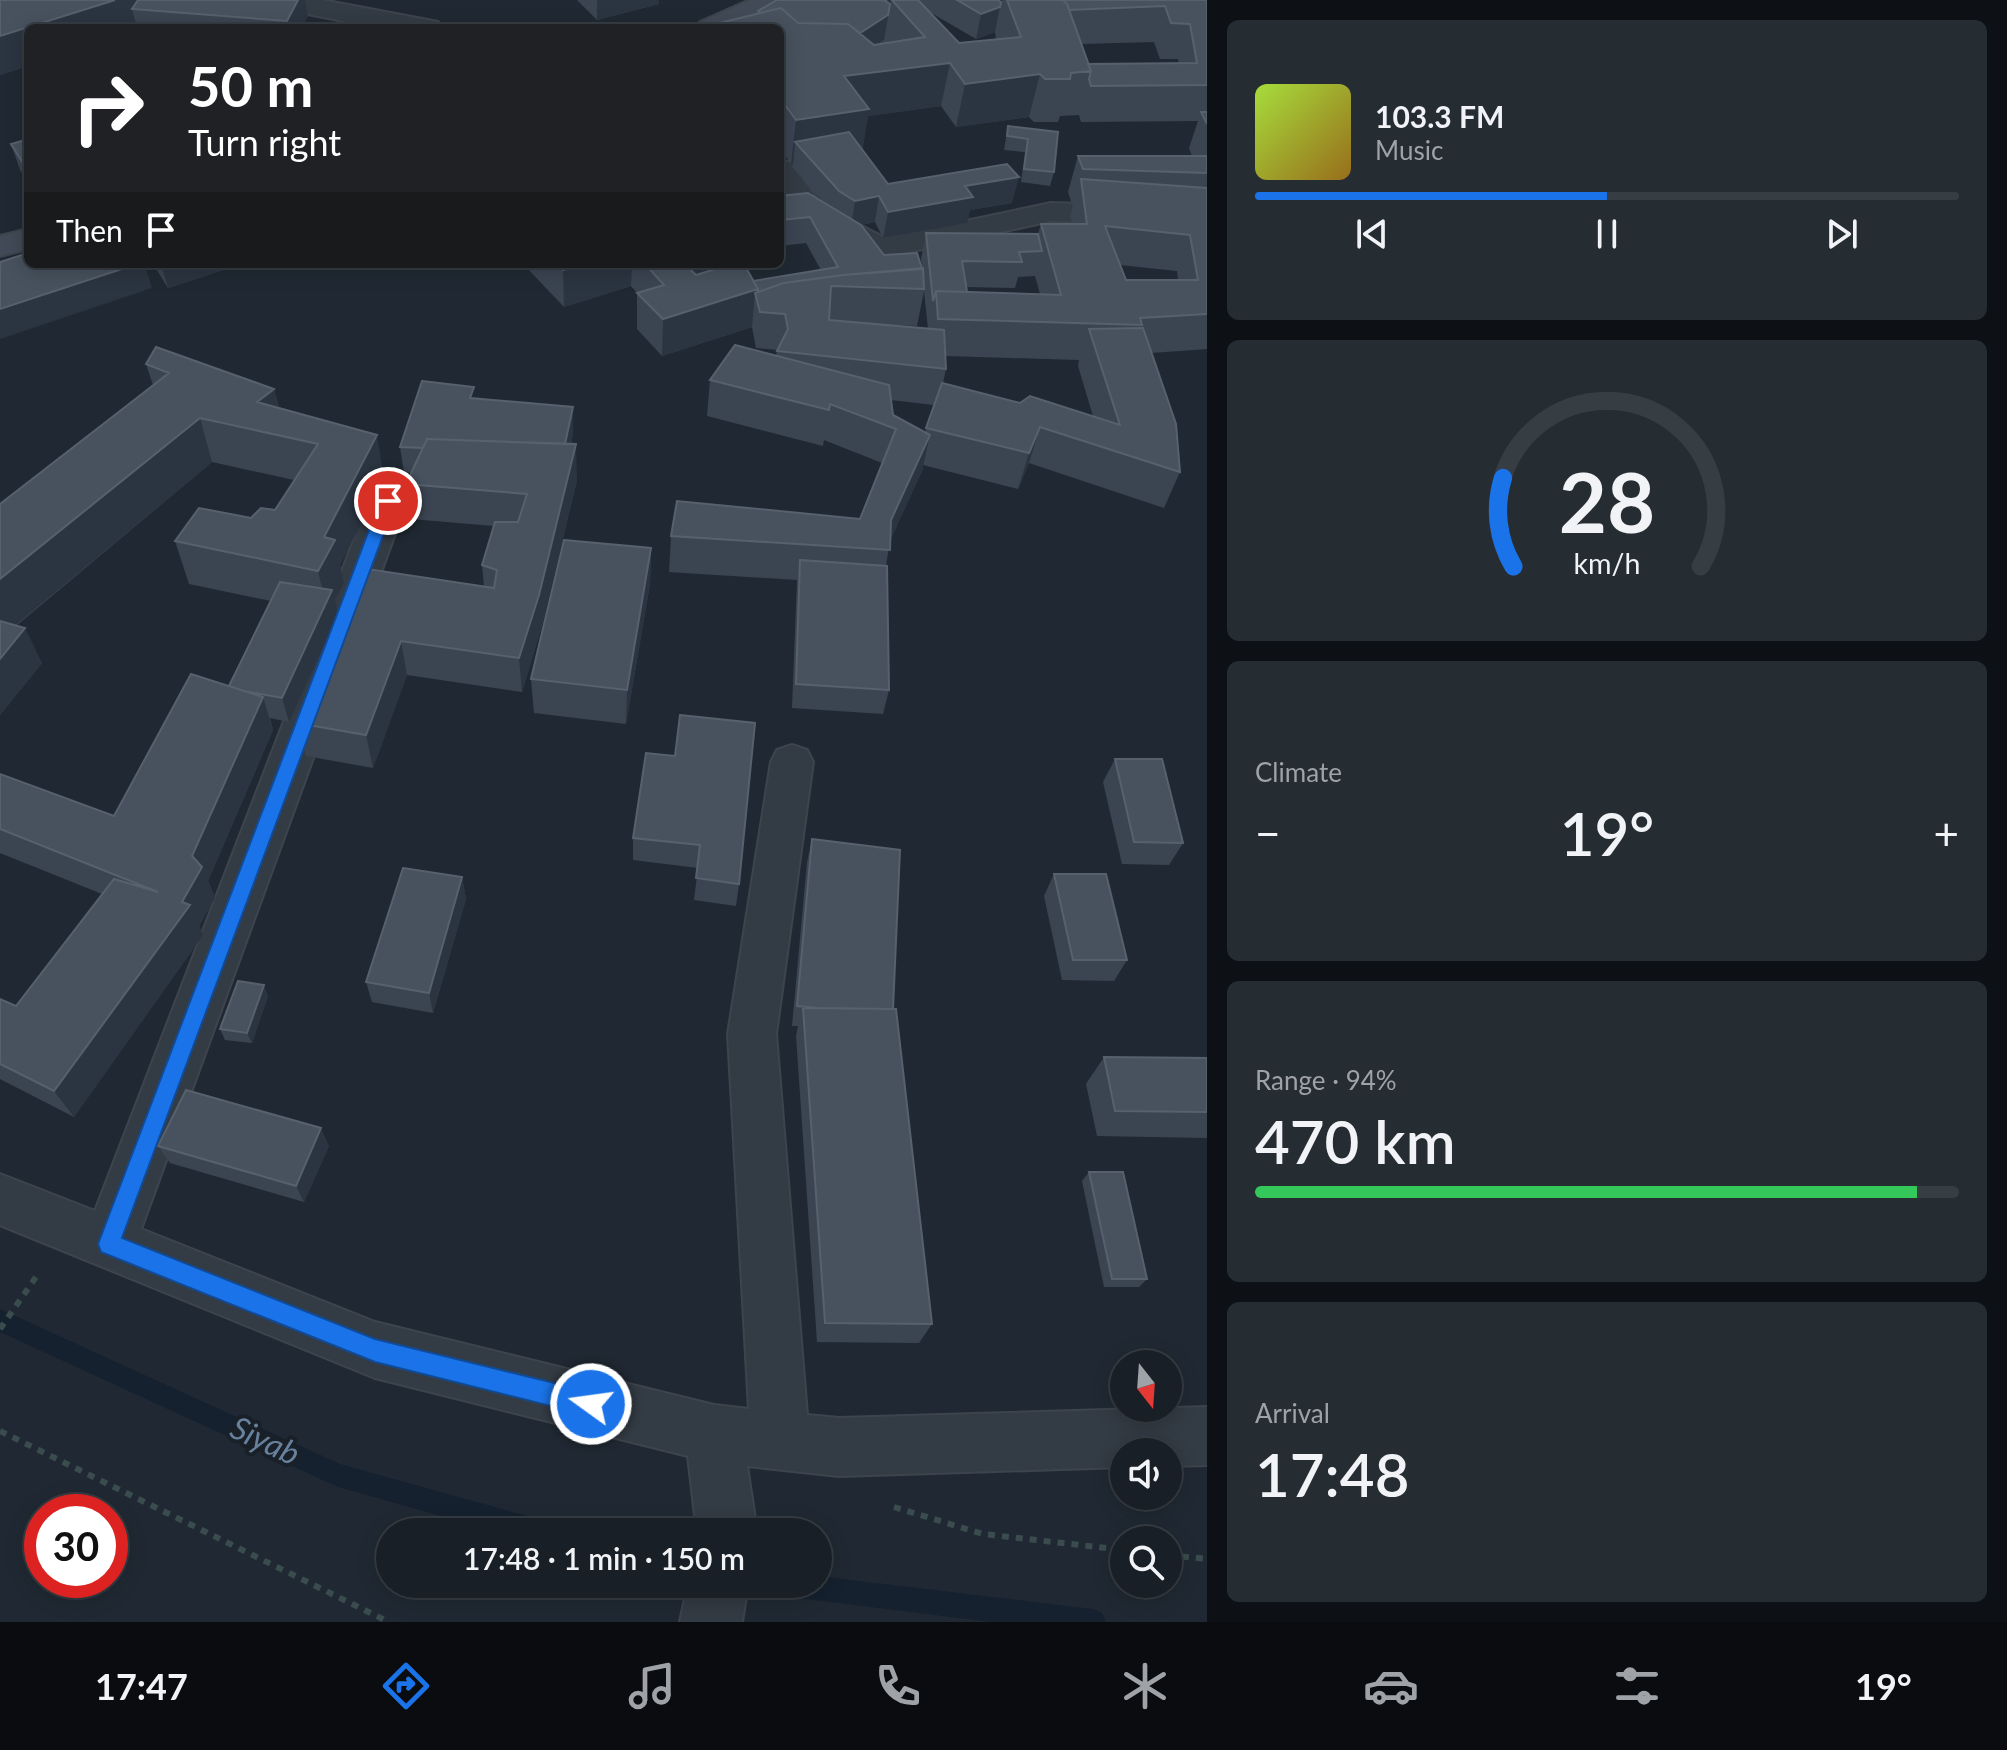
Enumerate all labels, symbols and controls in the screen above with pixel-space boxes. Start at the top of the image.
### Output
text: 50 m [188,52,313,119]
icon: right [56,56,160,160]
text: 103.3 FM [1375,98,1504,134]
text: Turn right [188,120,341,164]
text: Music [1375,134,1443,166]
icon: arrive [139,208,183,252]
text: Then [56,212,123,248]
icon: previous [1350,212,1394,256]
icon: pause [1585,212,1629,256]
icon: next [1820,212,1864,256]
text: 28 [1559,450,1655,550]
pin [354,467,422,535]
icon: arrive [366,479,410,523]
text: km/h [1574,546,1640,580]
text: Climate [1255,756,1342,788]
text: 19° [1560,797,1654,869]
text: − [1255,807,1281,859]
text: + [1933,807,1959,859]
text: Range · 94% [1255,1064,1397,1096]
text: 470 km [1255,1105,1456,1177]
north arrow [1110,1350,1182,1422]
map controls [1110,1350,1182,1598]
position arrow [549,1362,633,1446]
text: Arrival [1255,1397,1330,1429]
water label: Siyab [225,1407,306,1472]
button: sound [1110,1438,1182,1510]
text: 17:48 [1255,1438,1409,1510]
speed limit sign: 30 [24,1494,128,1598]
button: search [1110,1526,1182,1598]
text: 17:48 · 1 min · 150 m [463,1540,745,1576]
icon: directions [378,1658,434,1714]
icon: music [624,1658,680,1714]
icon: phone [870,1658,926,1714]
icon: climate [1117,1658,1173,1714]
icon: car [1363,1658,1419,1714]
icon: filters [1609,1658,1665,1714]
text: 17:47 [95,1664,188,1708]
text: 19° [1855,1664,1912,1708]

